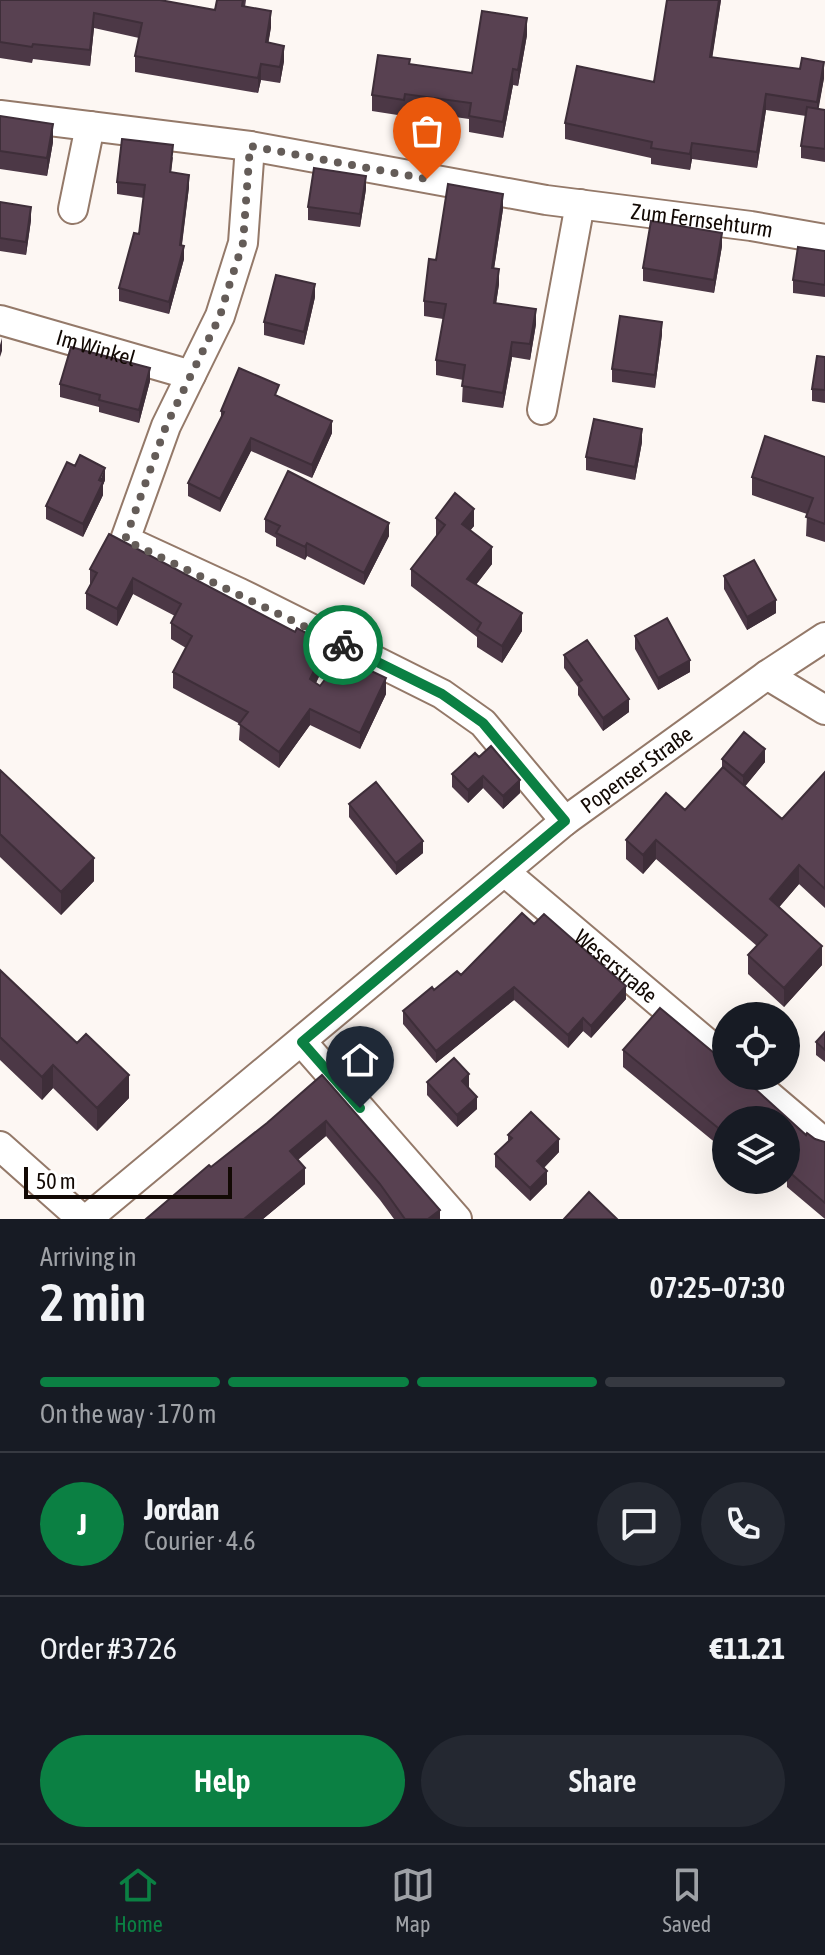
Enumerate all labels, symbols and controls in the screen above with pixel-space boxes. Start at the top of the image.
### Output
pin [393,97,461,179]
icon: bag [405,109,449,153]
street label: Zum Fernsehturm [629,198,775,243]
street label: Im Winkel [53,324,139,371]
courier [303,605,383,685]
icon: bike [321,623,365,667]
street label: Popenser Straße [575,720,697,819]
street label: Weserstraße [569,924,663,1008]
map controls [712,1002,800,1194]
button: locate [712,1002,800,1090]
pin [326,1026,394,1108]
icon: home [338,1038,382,1082]
button: layers [712,1106,800,1194]
scale bar [24,1163,232,1199]
text: 50 m [36,1168,76,1194]
text: Arriving in [40,1242,137,1272]
text: 07:25–07:30 [650,1270,785,1304]
text: 2 min [40,1272,146,1332]
text: On the way · 170 m [40,1399,217,1429]
button: chat [597,1482,681,1566]
button: phone [701,1482,785,1566]
text: Jordan [144,1492,219,1526]
text: J [77,1507,87,1541]
text: Courier · 4.6 [144,1526,255,1556]
text: Order #3726 [40,1631,177,1665]
text: €11.21 [710,1631,785,1665]
button: Help [40,1735,405,1827]
button: Share [421,1735,785,1827]
tab: Home [114,1863,163,1937]
tab: Map [391,1863,435,1937]
tab: Saved [662,1863,711,1937]

